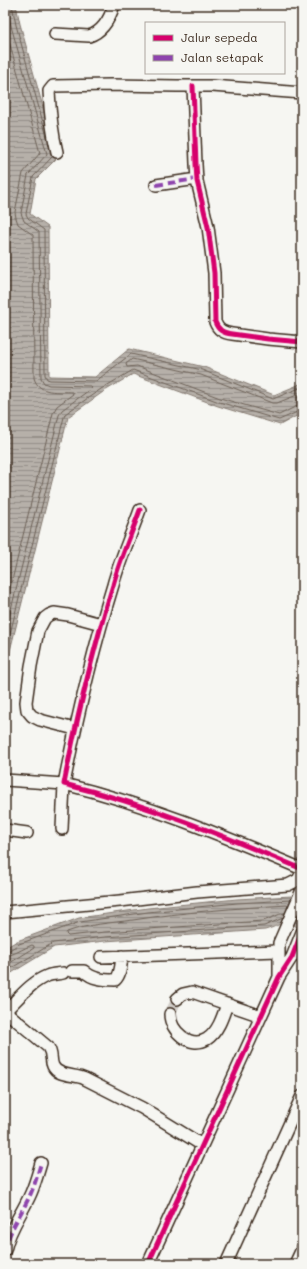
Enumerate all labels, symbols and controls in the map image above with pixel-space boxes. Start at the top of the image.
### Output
legend [145,22,285,74]
text: Jalur sepeda [181,29,258,45]
text: Jalan setapak [181,49,263,65]

